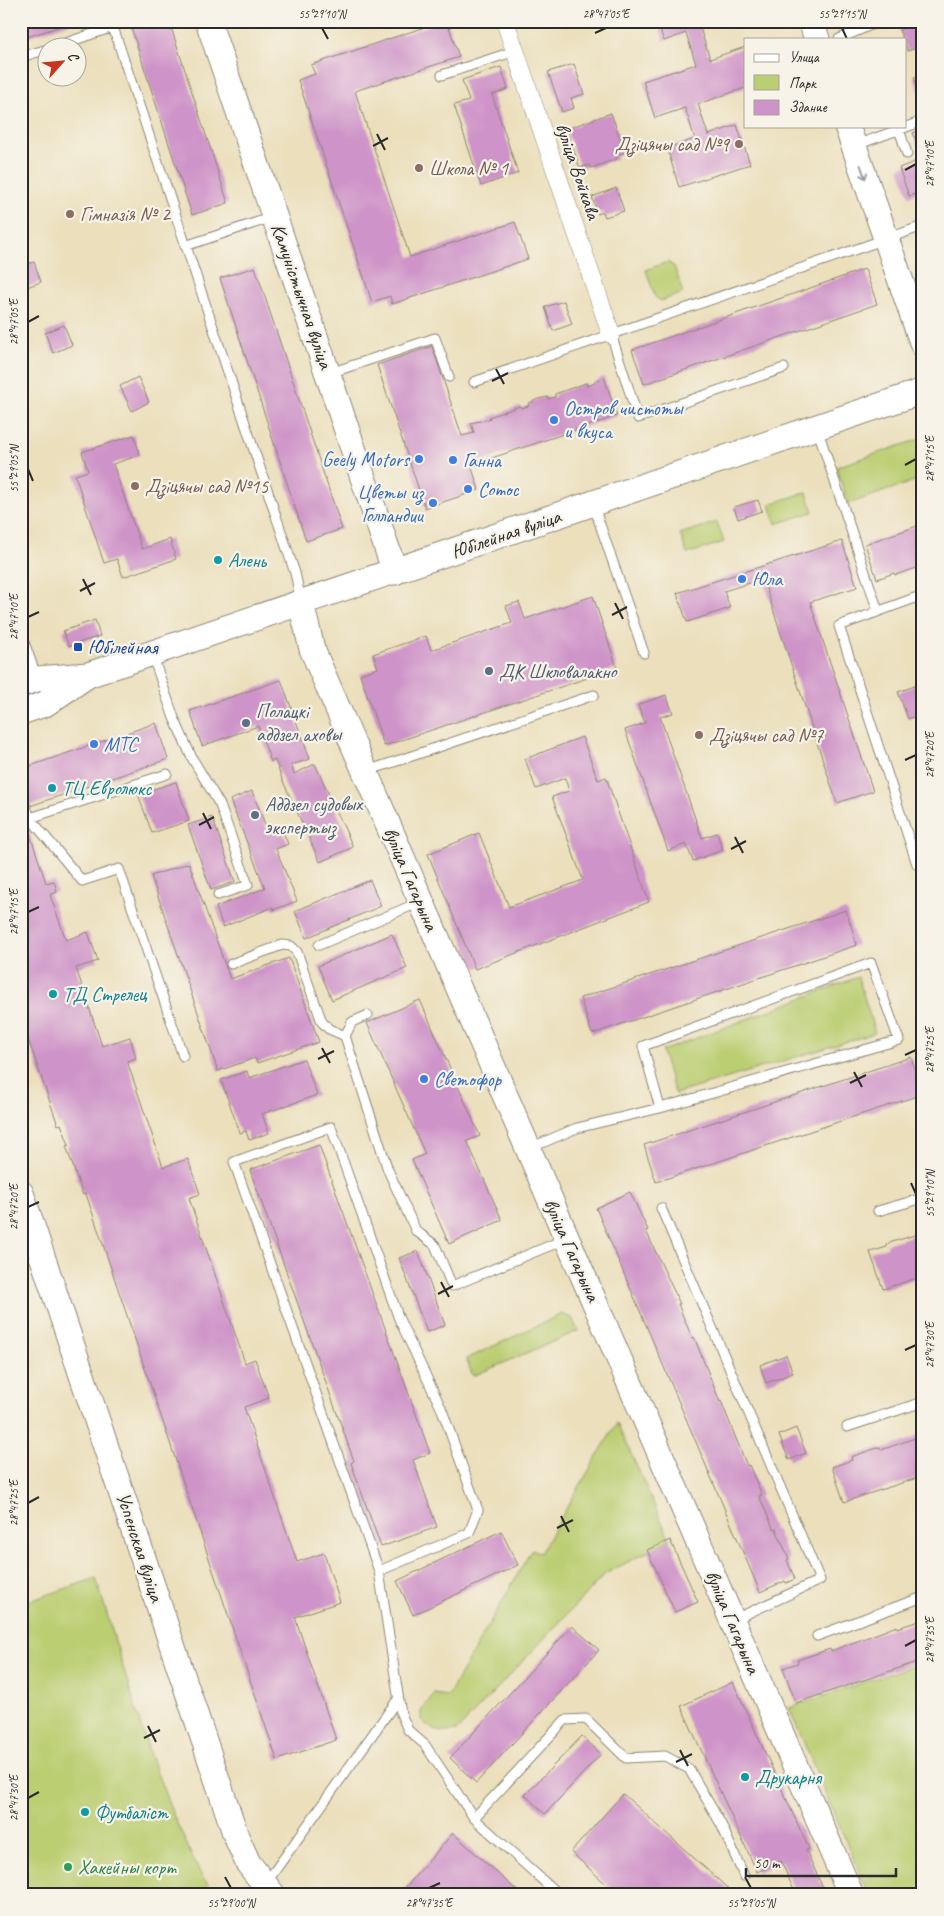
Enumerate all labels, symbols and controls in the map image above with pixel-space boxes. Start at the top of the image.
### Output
text: 55°29'10"N [298,6,347,22]
text: 28°47'05"E [583,6,631,22]
text: 55°29'15"N [818,6,867,22]
north arrow [38,38,88,88]
legend [744,38,906,128]
text: Улица [789,48,820,67]
text: С [64,49,83,65]
text: Парк [789,74,817,93]
text: Здание [789,98,828,117]
street label: вуліца Войкава [550,120,607,224]
place label: Дзіцячы сад №9 [615,132,731,158]
marker: Дзіцячы сад №9 [733,138,745,150]
text: 28°47'10"E [922,139,938,187]
place label: Школа № 1 [429,156,509,181]
marker: Школа № 1 [413,162,425,174]
one-way arrow [859,164,868,180]
place label: Гімназія № 2 [80,202,172,227]
marker: Гімназія № 2 [64,208,76,220]
street label: Камуністычная вуліца [265,220,339,373]
text: 28°47'05"E [6,297,22,345]
place label: Остров чистоты и вкуса [564,396,684,444]
marker: Остров чистоты и вкуса [548,414,560,426]
text: 28°47'15"E [922,434,938,482]
text: 55°29'05"N [6,444,22,493]
place label: Geely Motors [322,447,411,472]
place label: Ганна [463,448,503,473]
marker: Geely Motors [413,453,425,465]
marker: Ганна [447,454,459,466]
place label: Дзіцячы сад №15 [145,474,269,500]
place label: Сотос [478,477,520,502]
marker: Дзіцячы сад №15 [129,480,141,492]
place label: Цветы из Голландии [357,480,425,528]
marker: Сотос [462,483,474,495]
marker: Цветы из Голландии [427,497,439,509]
street label: Юбілейная вуліца [448,503,565,564]
place label: Алень [228,548,268,573]
marker: Алень [212,554,224,566]
place label: Юла [752,567,783,592]
marker: Юла [736,573,748,585]
text: 28°47'10"E [6,592,22,640]
place label: Юбілейная [88,635,159,660]
marker: Юбілейная [72,641,84,653]
place label: ДК Шкловалакно [499,659,617,684]
marker: ДК Шкловалакно [483,665,495,677]
place label: Полацкі аддзел аховы [256,699,342,747]
marker: Полацкі аддзел аховы [240,717,252,729]
place label: Дзіцячы сад №7 [709,723,824,749]
marker: Дзіцячы сад №7 [693,729,705,741]
text: 28°47'20"E [922,730,938,778]
place label: МТС [104,732,140,757]
marker: МТС [88,738,100,750]
place label: ТЦ Евролюкс [62,776,152,801]
marker: ТЦ Евролюкс [46,782,58,794]
place label: Аддзел судовых экспертыз [265,792,364,841]
marker: Аддзел судовых экспертыз [249,809,261,821]
street label: вуліца Гагарына [378,823,445,936]
text: 28°47'15"E [6,887,22,935]
place label: ТД Стрелец [63,982,148,1007]
marker: ТД Стрелец [47,988,59,1000]
text: 28°47'25"E [922,1025,938,1073]
place label: Светофор [434,1067,503,1092]
marker: Светофор [418,1073,430,1085]
text: 55°29'10"N [922,1169,938,1218]
text: 28°47'20"E [6,1182,22,1230]
street label: вуліца Гагарына [538,1195,606,1307]
text: 28°47'30"E [922,1320,938,1368]
text: 28°47'25"E [6,1478,22,1526]
street label: Успенская вуліца [111,1489,170,1606]
street label: вуліца Гагарына [700,1566,767,1679]
text: 28°47'35"E [922,1615,938,1663]
place label: Друкарня [755,1765,823,1790]
marker: Друкарня [739,1771,751,1783]
text: 28°47'30"E [6,1773,22,1821]
place label: Футбаліст [95,1800,170,1825]
marker: Футбаліст [79,1806,91,1818]
scale bar [746,1846,896,1878]
text: 50 m [754,1854,781,1873]
place label: Хакейны корт [78,1855,177,1880]
marker: Хакейны корт [62,1861,74,1873]
text: 55°29'00"N [207,1895,256,1911]
text: 28°47'35"E [406,1895,454,1911]
text: 55°29'05"N [727,1895,776,1911]

